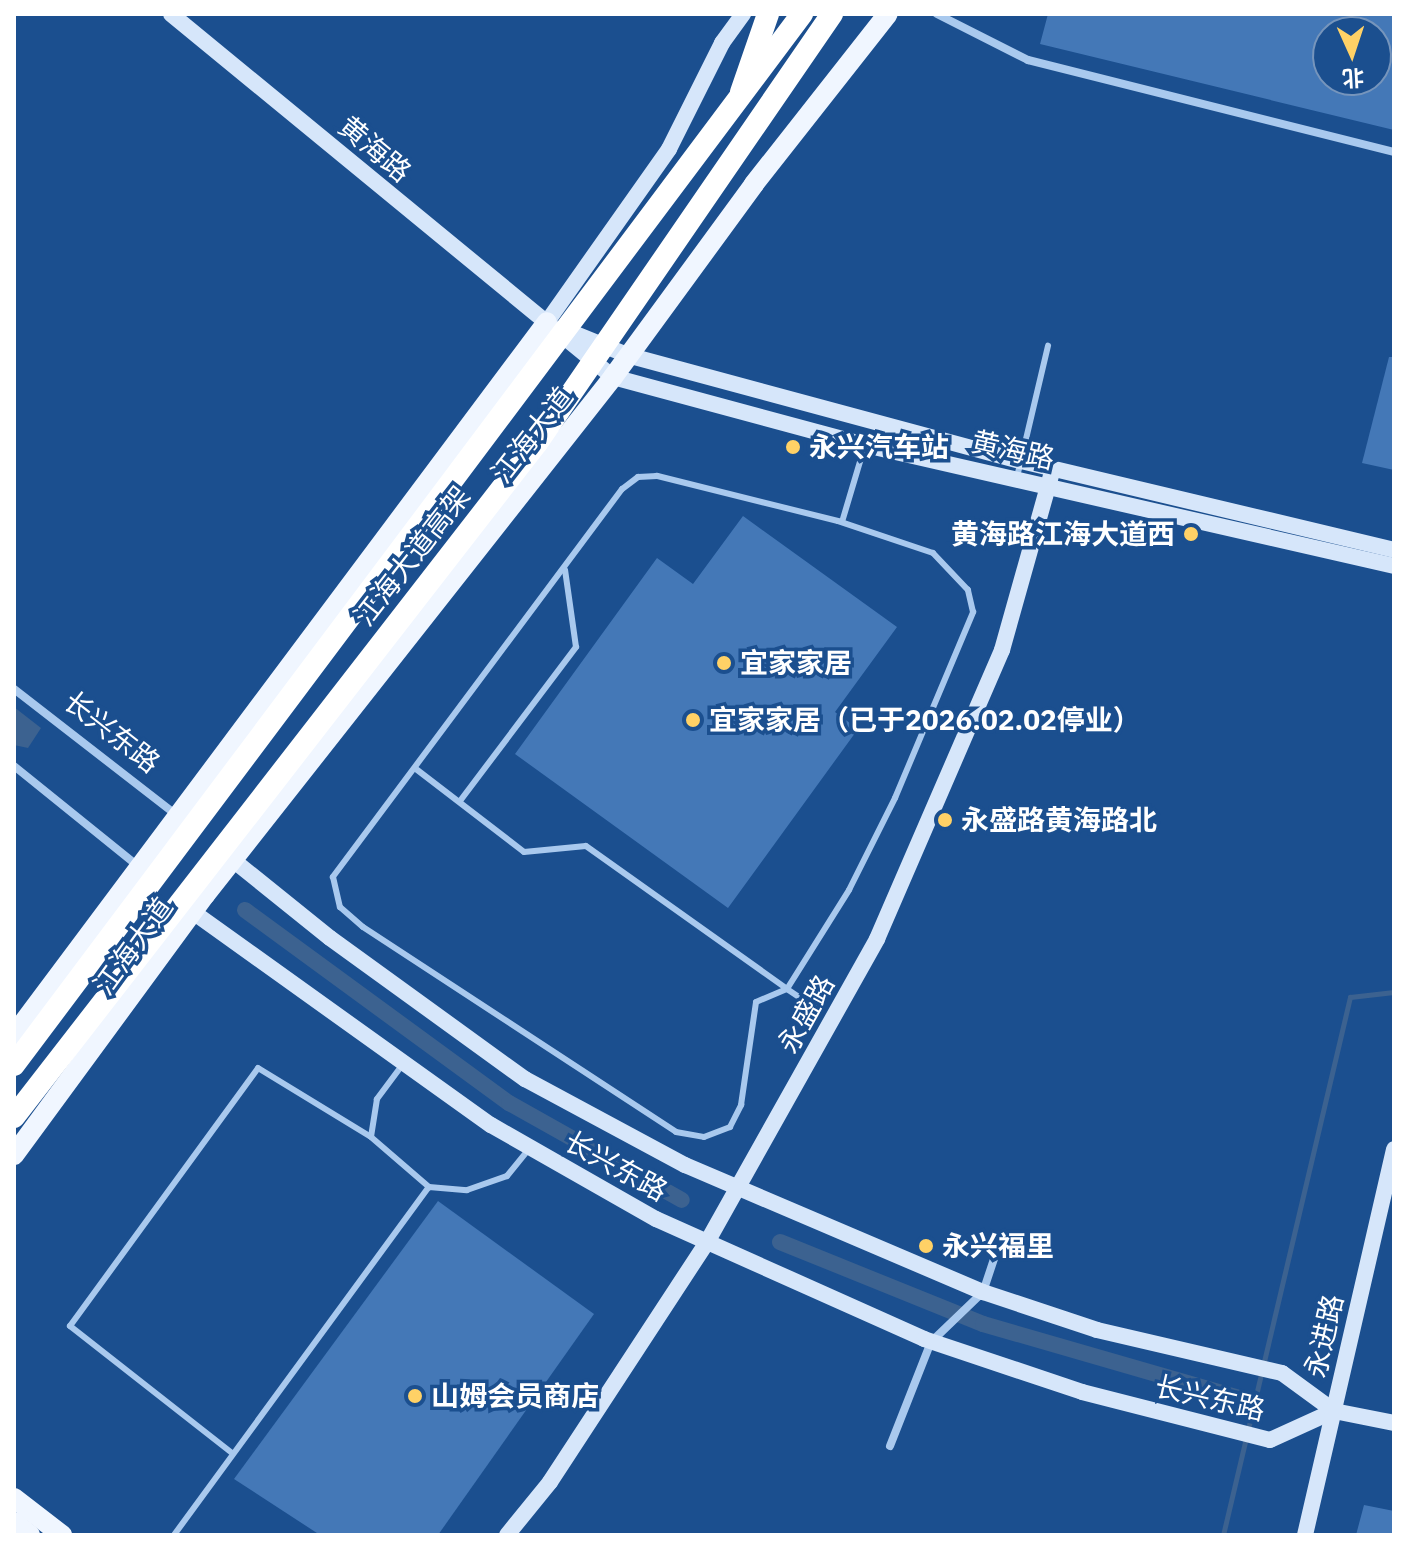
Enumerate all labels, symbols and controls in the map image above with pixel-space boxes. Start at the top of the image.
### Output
north arrow [1312,16,1392,96]
text: 北 [1341,63,1365,94]
street label: 黄海路 [332,109,418,189]
street label: 江海大道 [484,381,580,489]
street label: 黄海路 [968,424,1058,476]
place label: 永兴汽车站 [809,430,949,464]
marker: 永兴汽车站 [784,438,802,456]
street label: 江海大道高架 [347,479,477,633]
place label: 黄海路江海大道西 [951,517,1175,551]
marker: 黄海路江海大道西 [1182,525,1200,543]
place label: 宜家家居 [740,646,852,680]
marker: 宜家家居 [715,654,733,672]
street label: 长兴东路 [58,684,166,780]
place label: 宜家家居（已于2026.02.02停业） [709,703,1141,737]
marker: 宜家家居（已于2026.02.02停业） [684,711,702,729]
place label: 永盛路黄海路北 [961,803,1157,837]
marker: 永盛路黄海路北 [936,811,954,829]
street label: 江海大道 [86,891,180,1001]
street label: 永盛路 [771,969,841,1059]
street label: 长兴东路 [559,1124,673,1208]
place label: 永兴福里 [942,1229,1054,1263]
marker: 永兴福里 [917,1237,935,1255]
street label: 永进路 [1298,1291,1350,1381]
street label: 长兴东路 [1152,1369,1268,1427]
place label: 山姆会员商店 [431,1379,599,1413]
marker: 山姆会员商店 [406,1387,424,1405]

